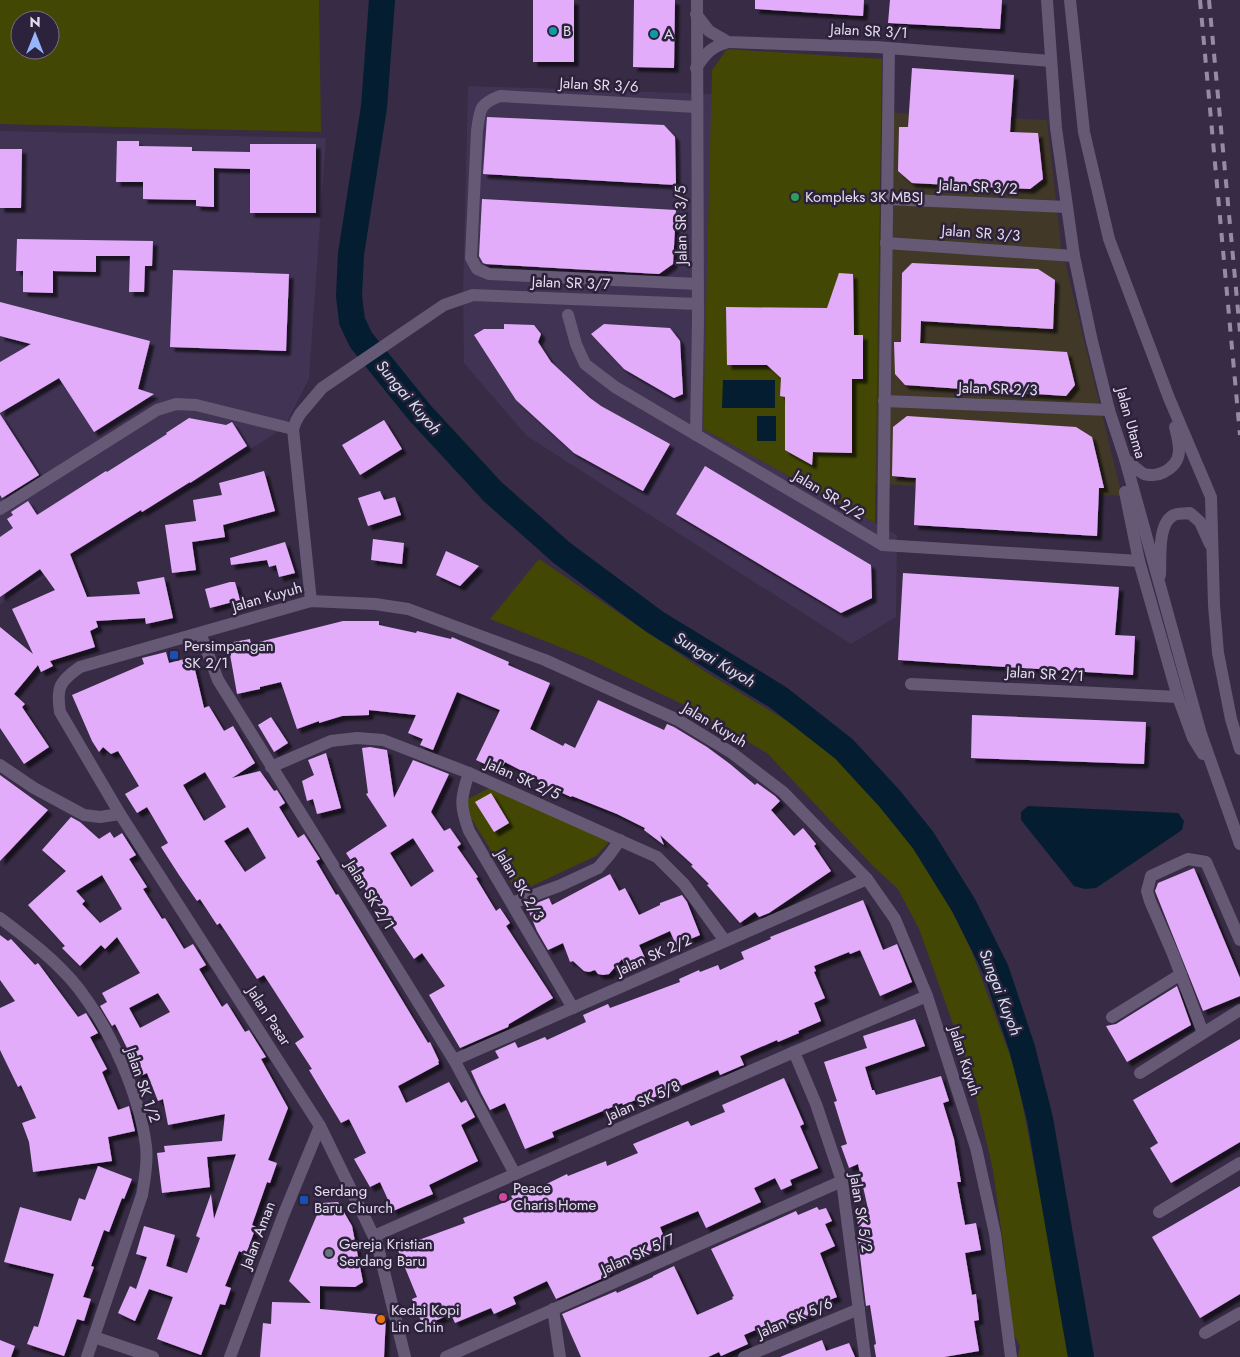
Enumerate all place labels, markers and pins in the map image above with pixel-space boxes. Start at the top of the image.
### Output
place label: B [563,20,571,42]
place label: A [664,23,674,45]
marker: B [547,25,559,37]
marker: A [648,28,660,40]
place label: Kompleks 3K MBSJ [805,186,923,208]
marker: Kompleks 3K MBSJ [789,191,801,203]
place label: Persimpangan SK 2/1 [184,635,274,674]
marker: Persimpangan SK 2/1 [168,649,180,661]
place label: Peace Charis Home [513,1177,597,1216]
place label: Serdang Baru Church [314,1180,393,1219]
marker: Peace Charis Home [497,1191,509,1203]
marker: Serdang Baru Church [298,1194,310,1206]
place label: Gereja Kristian Serdang Baru [339,1233,433,1272]
marker: Gereja Kristian Serdang Baru [323,1247,335,1259]
place label: Kedai Kopi Lin Chin [391,1299,460,1338]
marker: Kedai Kopi Lin Chin [375,1313,387,1325]

